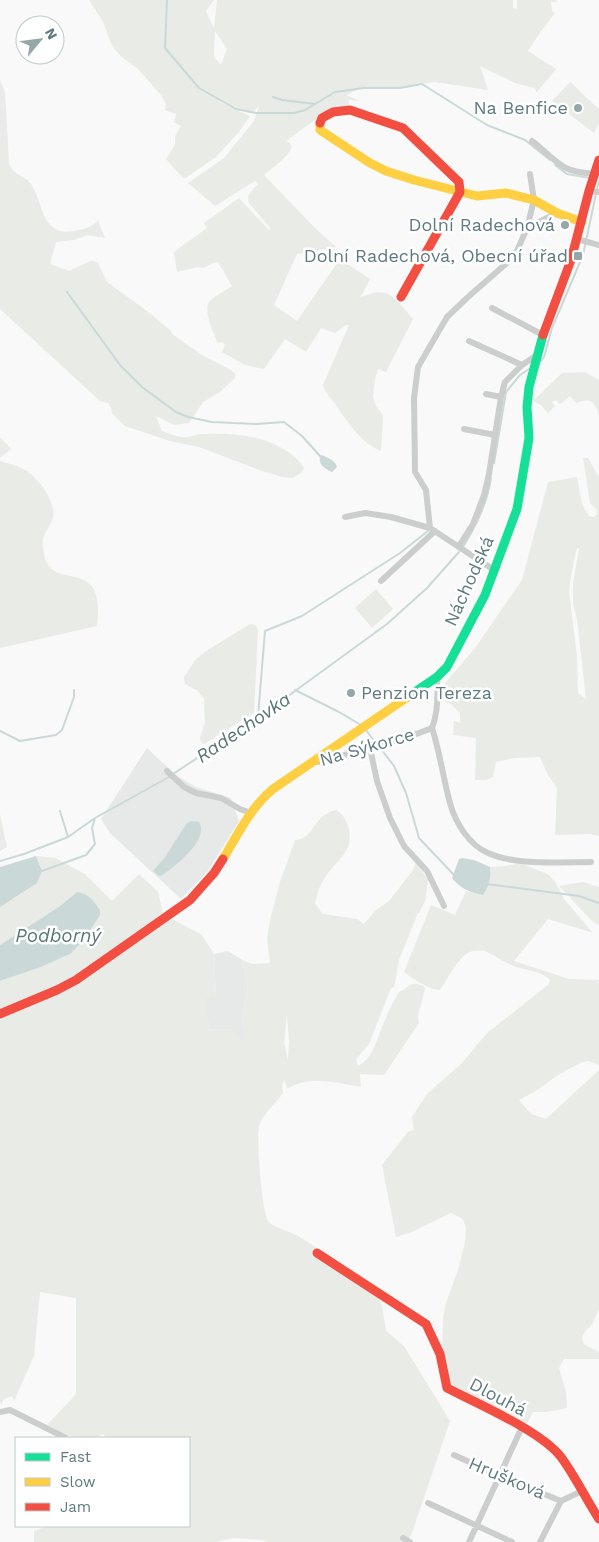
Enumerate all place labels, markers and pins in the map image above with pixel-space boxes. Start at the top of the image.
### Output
place label: Na Benfice [474,97,568,118]
marker: Na Benfice [572,102,584,114]
place label: Dolní Radechová [408,214,555,235]
marker: Dolní Radechová [559,219,571,231]
place label: Dolní Radechová, Obecní úřad [304,245,568,266]
marker: Dolní Radechová, Obecní úřad [572,250,584,262]
place label: Penzion Tereza [361,682,492,703]
marker: Penzion Tereza [345,687,357,699]

